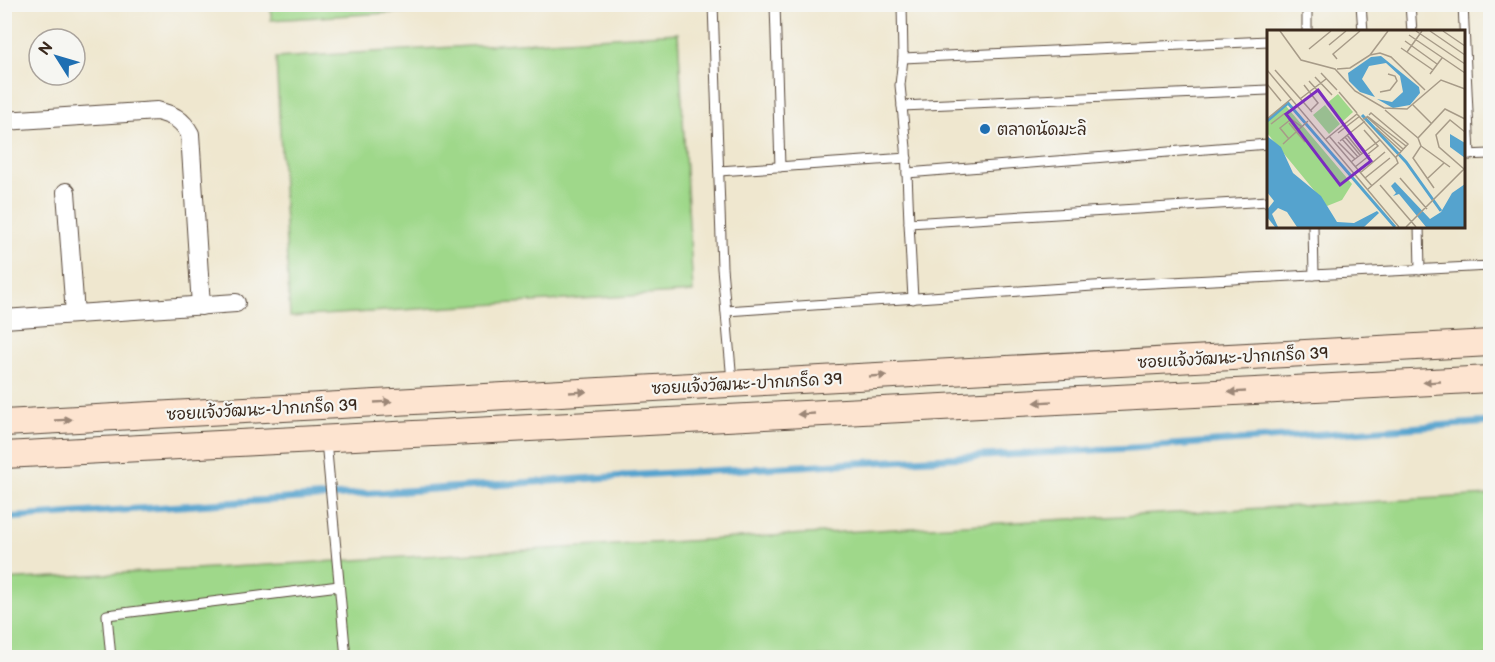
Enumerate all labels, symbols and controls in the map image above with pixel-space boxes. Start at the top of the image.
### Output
north arrow [27,27,87,87]
inset map [1267,30,1465,228]
text: N [35,38,57,59]
place label: ตลาดนัดมะลิ [997,119,1087,140]
marker: ตลาดนัดมะลิ [978,122,992,136]
street label: ซอยแจ้งวัฒนะ-ปากเกร็ด 39 [1137,341,1329,373]
street label: ซอยแจ้งวัฒนะ-ปากเกร็ด 39 [651,367,843,399]
one-way arrow [868,371,887,380]
one-way arrow [1423,378,1442,387]
one-way arrow [569,387,588,396]
one-way arrow [1228,388,1247,397]
street label: ซอยแจ้งวัฒนะ-ปากเกร็ด 39 [166,393,358,425]
one-way arrow [374,398,393,407]
one-way arrow [1033,398,1052,407]
one-way arrow [796,410,815,419]
one-way arrow [53,415,72,424]

